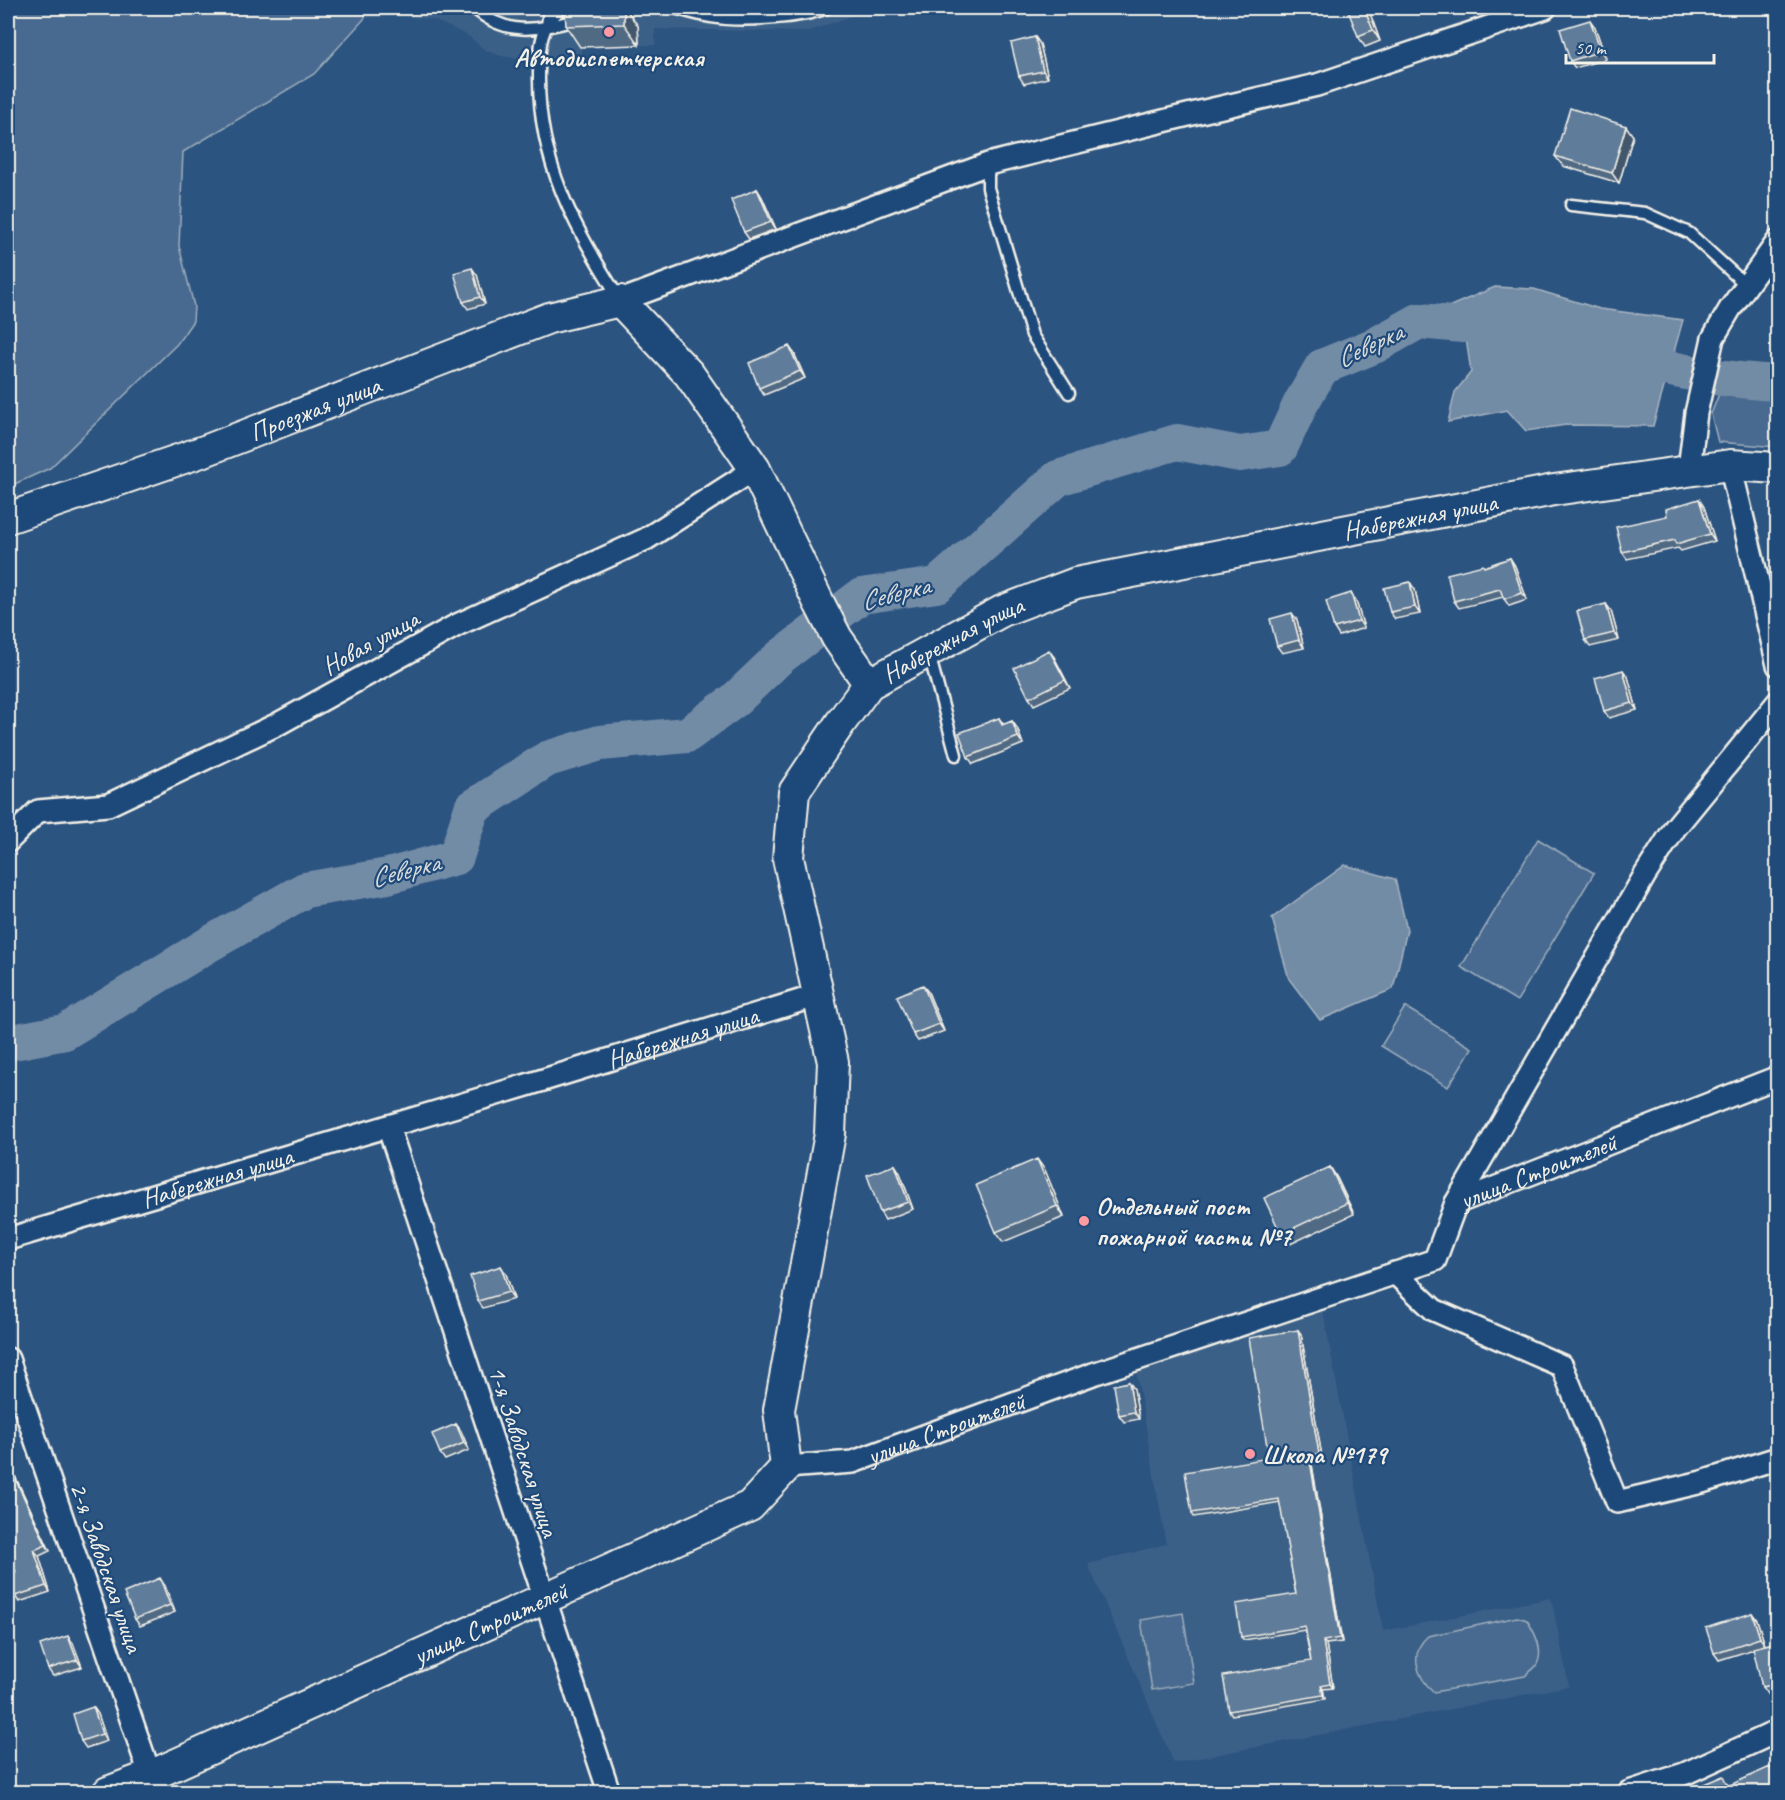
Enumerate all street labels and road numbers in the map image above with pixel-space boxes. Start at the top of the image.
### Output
street label: Проезжая улица [245,368,387,449]
street label: Набережная улица [1340,485,1501,548]
street label: Набережная улица [876,588,1030,691]
street label: Новая улица [316,601,427,683]
street label: Набережная улица [603,998,764,1076]
street label: улица Строителей [1453,1125,1623,1218]
street label: Набережная улица [138,1139,298,1215]
street label: 1-я Заводская улица [480,1361,567,1542]
street label: улица Строителей [861,1384,1031,1473]
street label: 2-я Заводская улица [62,1478,152,1658]
street label: улица Строителей [406,1573,575,1673]

